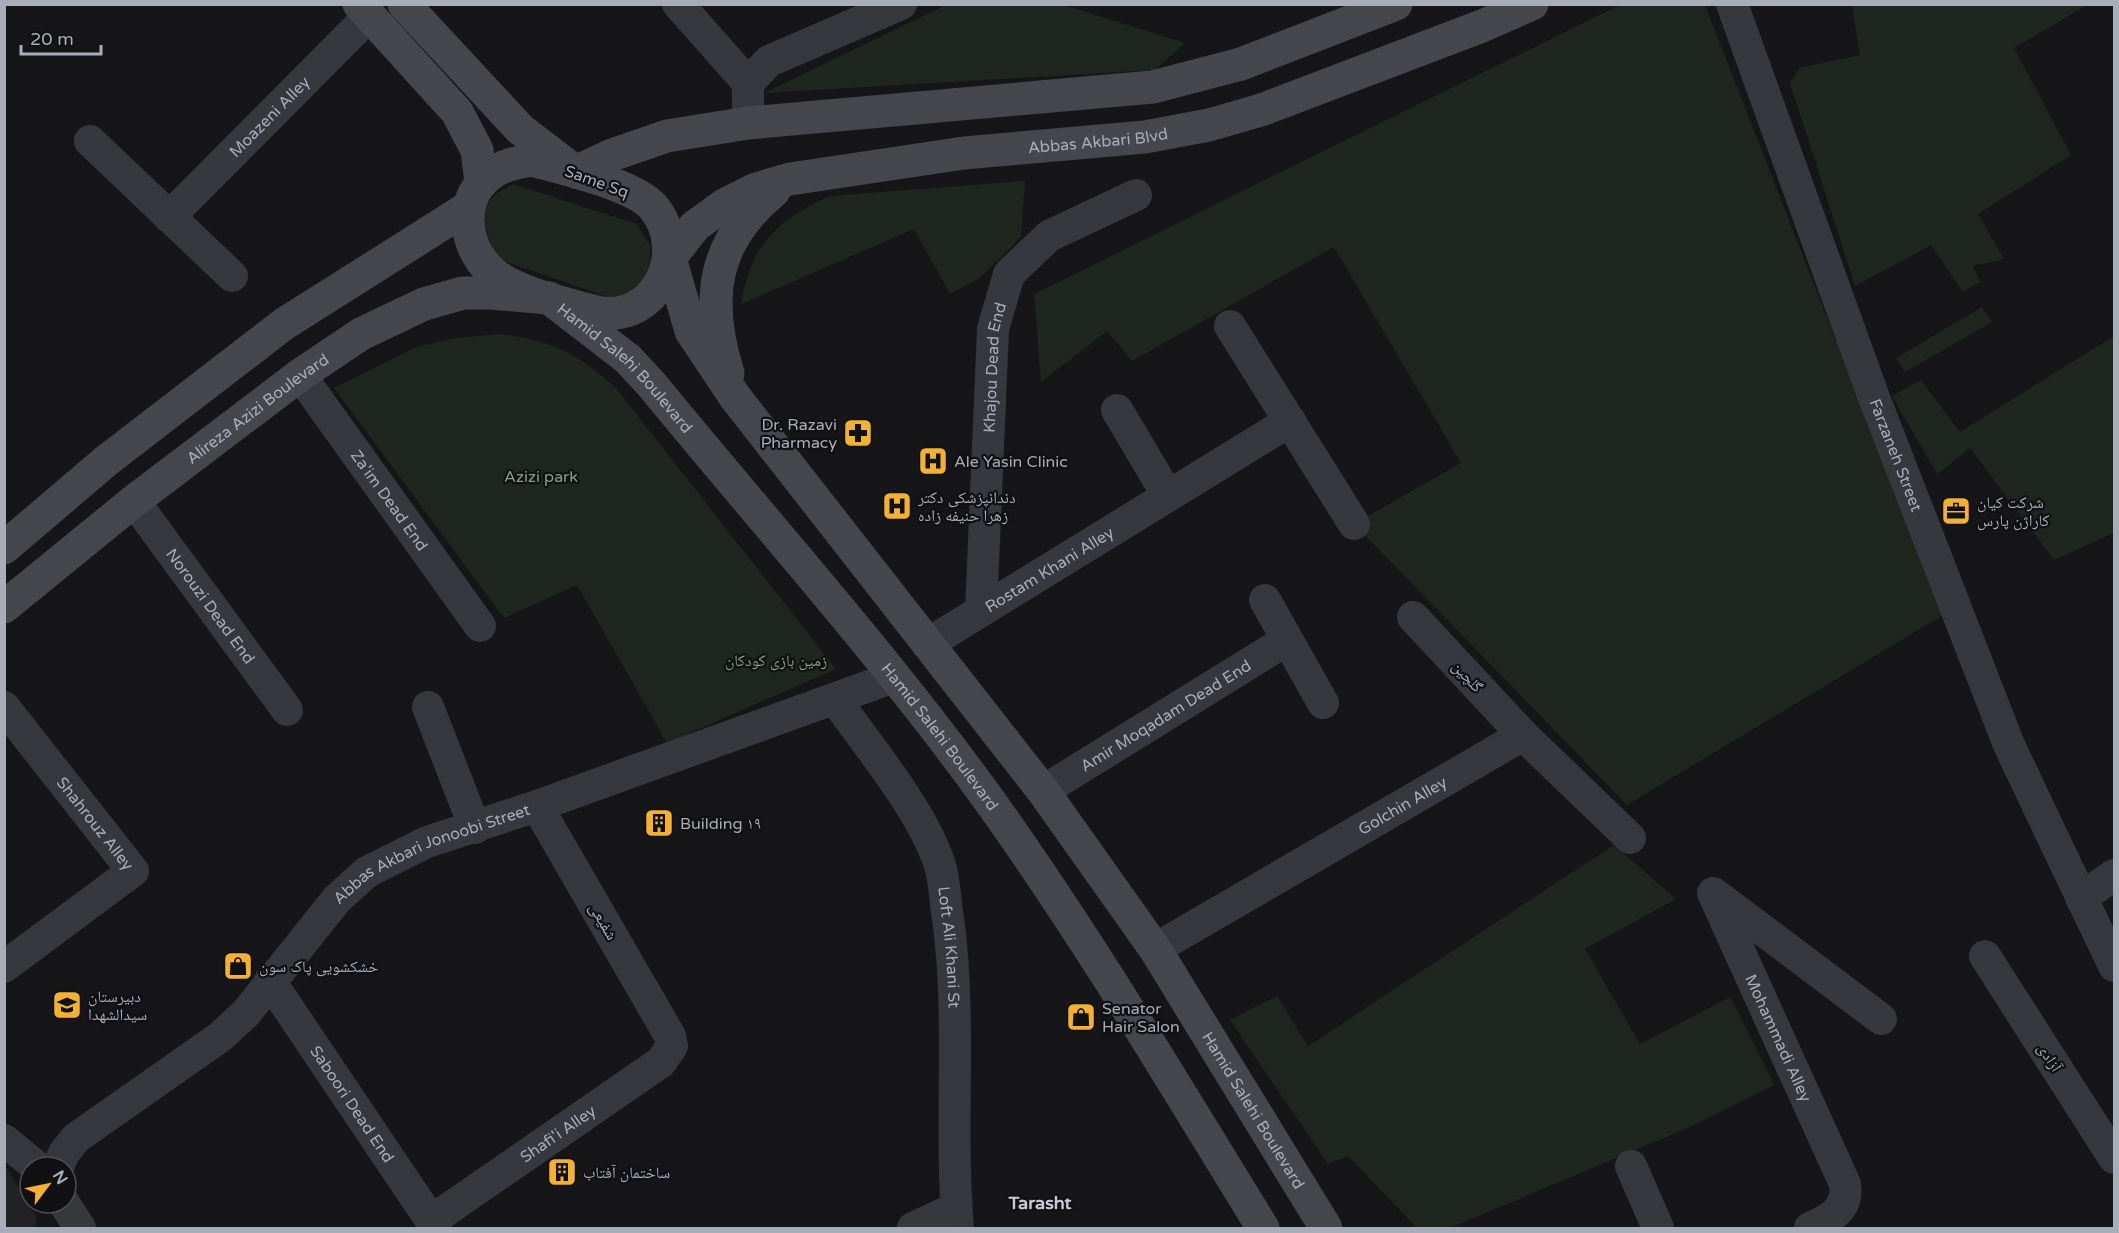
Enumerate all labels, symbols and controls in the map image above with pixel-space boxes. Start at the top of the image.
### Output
scale bar [21,18,100,56]
text: 20 m [30,28,74,50]
street label: Moazeni Alley [225,72,315,162]
street label: Abbas Akbari Blvd [1027,124,1170,158]
street label: Same Sq [562,161,631,203]
street label: Hamid Salehi Boulevard [553,299,697,438]
street label: Khajou Dead End [980,300,1011,433]
street label: Alireza Azizi Boulevard [183,350,333,469]
street label: Farzaneh Street [1864,396,1926,514]
place label: Dr. Razavi Pharmacy [761,415,837,453]
pharmacy icon: Dr. Razavi Pharmacy [842,417,874,449]
hospital icon: Ale Yasin Clinic [917,445,949,477]
street label: Za'im Dead End [346,446,432,555]
place label: Ale Yasin Clinic [954,452,1068,472]
park label: Azizi park [504,467,578,487]
place label: دندانپزشکی دکتر زهرا حنیفه زاده [917,488,1016,526]
hospital icon: دندانپزشکی دکتر زهرا حنیفه زاده [881,490,913,522]
place label: شرکت کیان‌ کاراژن پارس [1977,493,2050,531]
office icon: شرکت کیان‌ کاراژن پارس [1940,495,1972,527]
street label: Rostam Khani Alley [982,523,1118,617]
street label: Norouzi Dead End [161,545,259,668]
park label: زمین بازی کودکان [725,651,827,671]
street label: Amir Moqadam Dead End [1077,656,1255,776]
street label: گلچین [1448,657,1487,697]
street label: Hamid Salehi Boulevard [877,659,1002,815]
street label: Golchin Alley [1355,772,1451,840]
street label: Shahrouz Alley [52,773,138,875]
street label: Abbas Akbari Jonoobi Street [329,800,533,909]
building icon: Building ۱۹ [643,807,675,839]
place label: Building ۱۹ [680,814,761,834]
street label: Loft Ali Khani St [933,885,964,1008]
street label: شفیعی [584,899,622,944]
shop icon: خشکشویی پاک سون [222,950,254,982]
place label: خشکشویی پاک سون [259,957,379,977]
street label: Mohammadi Alley [1740,971,1816,1105]
place label: دبيرستان سیدالشهدا [88,987,147,1025]
school or university icon: دبيرستان سیدالشهدا [51,989,83,1021]
place label: Senator Hair Salon [1102,999,1180,1037]
shop icon: Senator Hair Salon [1065,1001,1097,1033]
street label: Hamid Salehi Boulevard [1197,1028,1309,1193]
street label: آزادی [2033,1039,2066,1076]
street label: Saboori Dead End [305,1042,398,1167]
street label: Shafi'i Alley [517,1101,600,1167]
north arrow [18,1155,78,1215]
building icon: ساختمان آفتاب [546,1156,578,1188]
place label: ساختمان آفتاب [583,1163,670,1183]
text: N [48,1167,72,1188]
district label: Tarasht [1008,1192,1072,1214]

